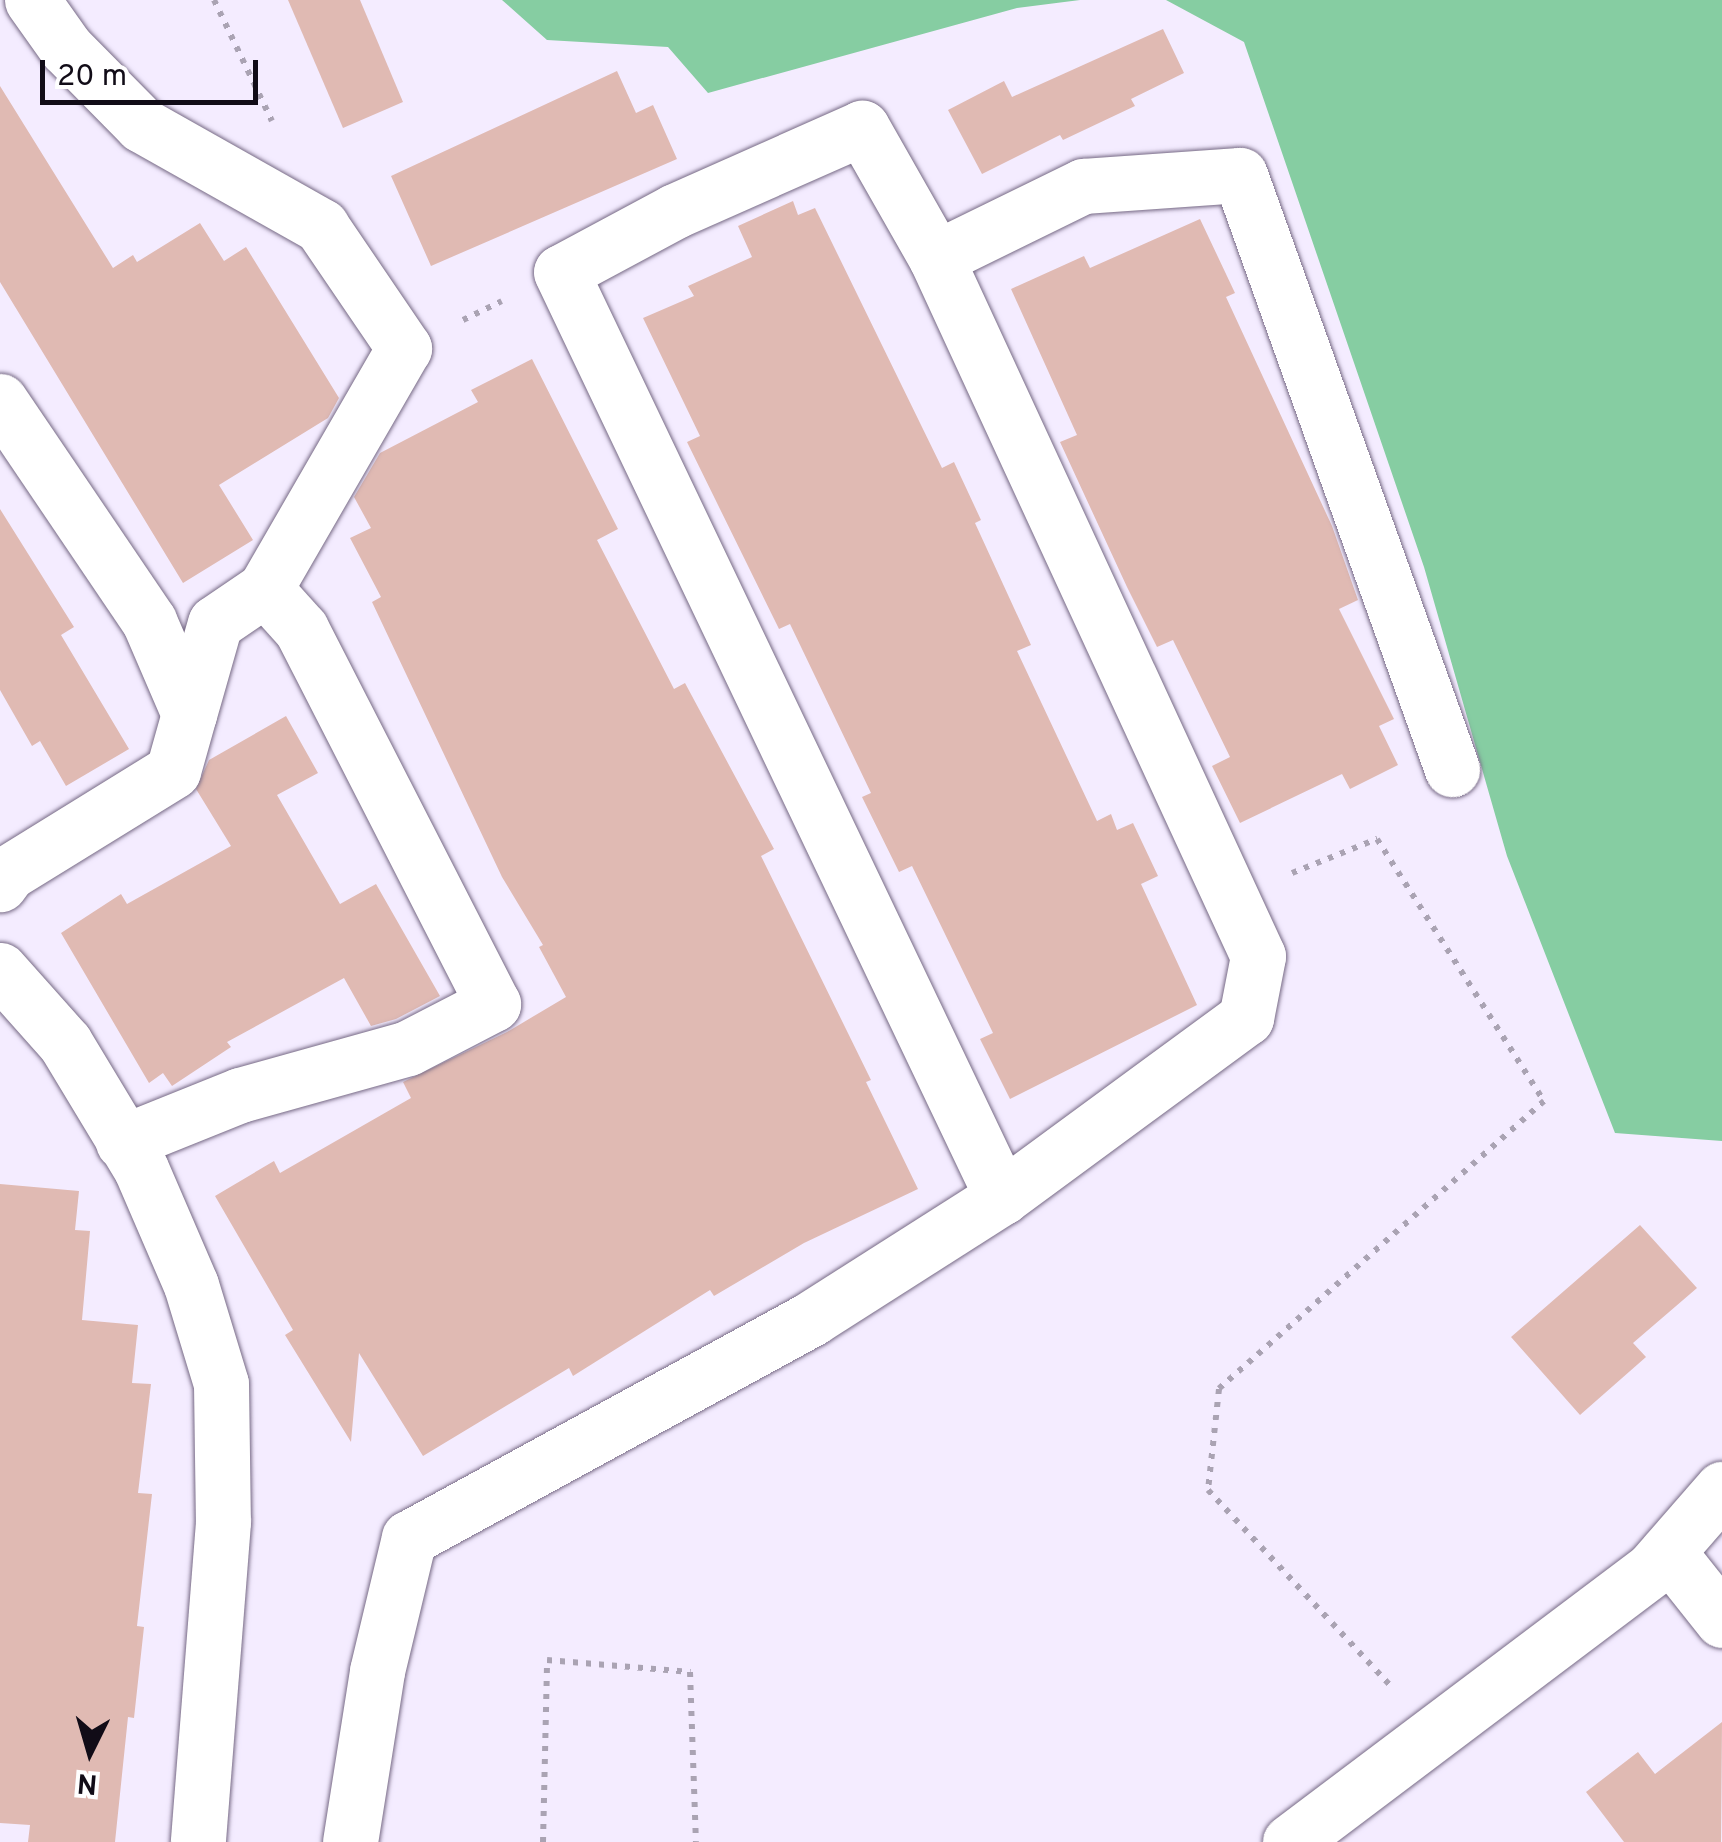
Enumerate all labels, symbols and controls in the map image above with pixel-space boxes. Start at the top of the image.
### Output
scale bar [45,40,262,102]
text: 20 m [57,59,127,96]
north arrow [40,1702,140,1802]
text: N [76,1763,99,1801]

